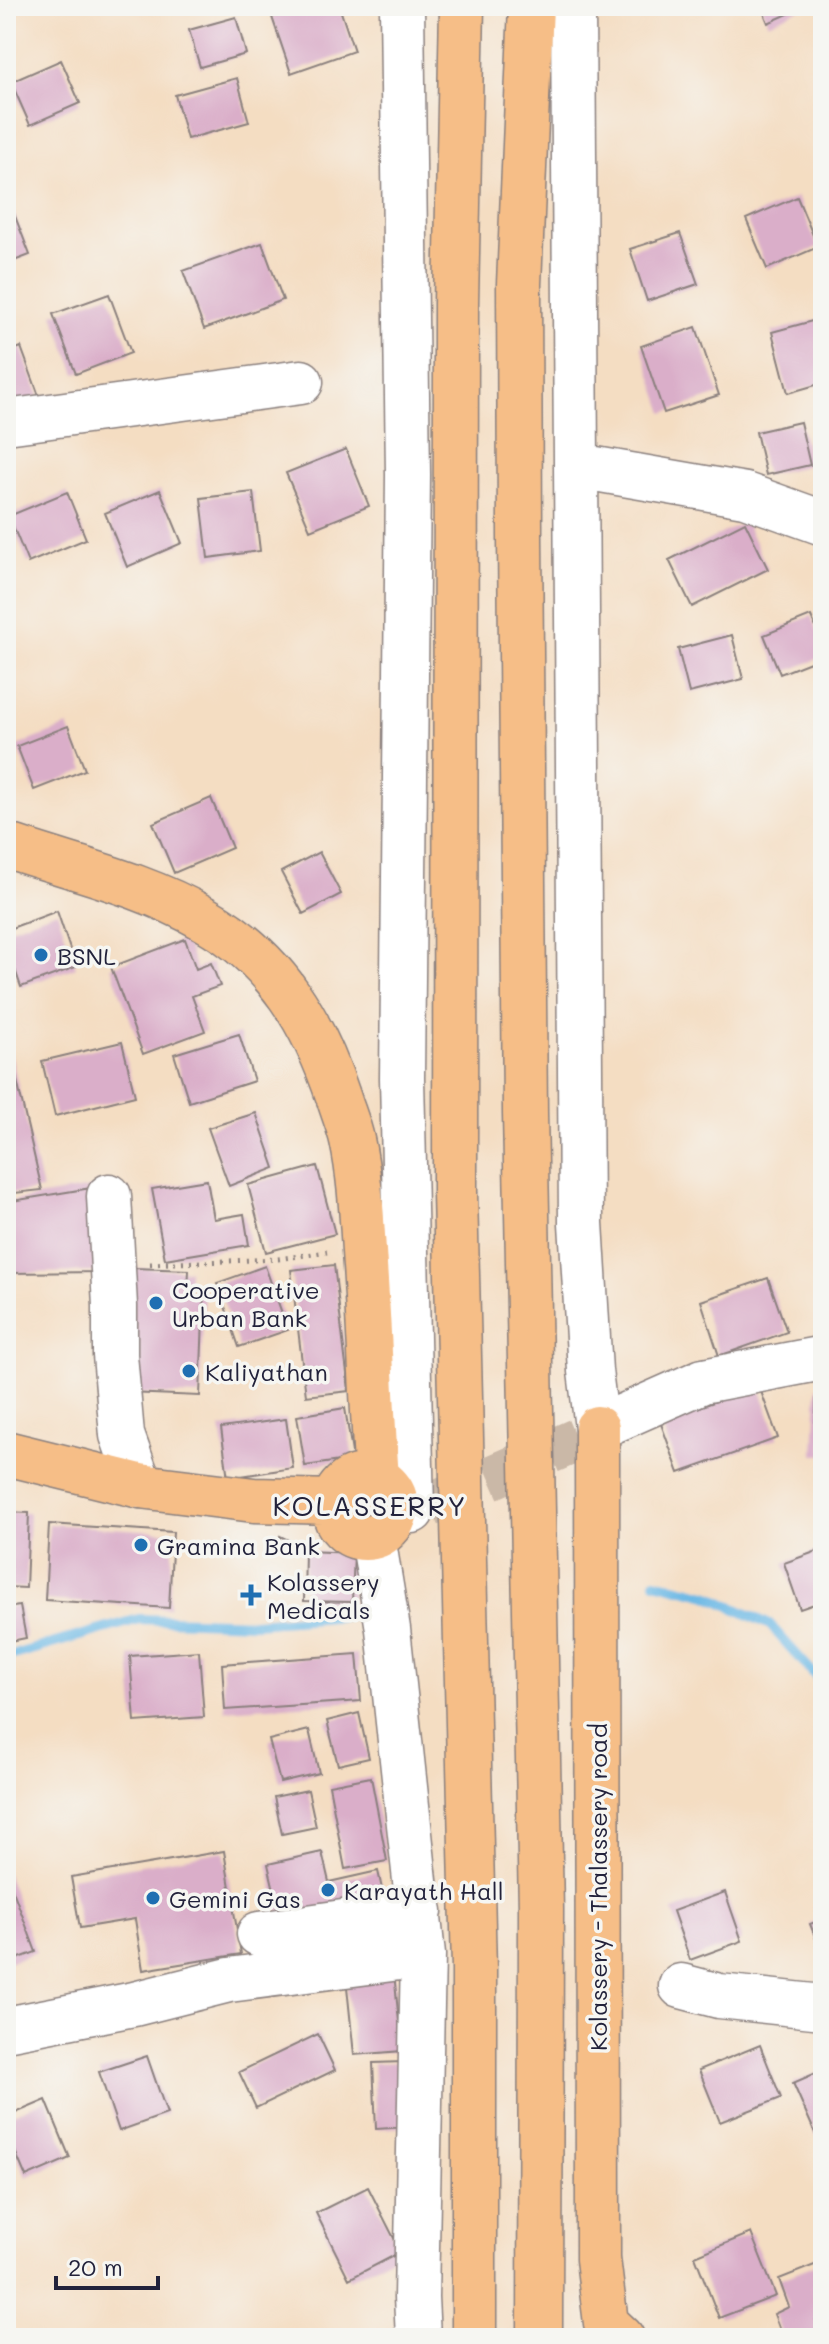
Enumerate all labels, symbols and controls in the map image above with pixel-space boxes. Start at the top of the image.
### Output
place label: BSNL [57,940,116,971]
marker: BSNL [32,946,50,964]
place label: Cooperative Urban Bank [172,1274,320,1333]
marker: Cooperative Urban Bank [147,1294,165,1312]
place label: Kaliyathan [205,1356,328,1387]
marker: Kaliyathan [180,1362,198,1380]
district label: KOLASSERRY [272,1487,468,1523]
place label: Gramina Bank [157,1530,320,1561]
marker: Gramina Bank [132,1536,150,1554]
place label: Kolassery Medicals [267,1566,380,1625]
marker: Kolassery Medicals [242,1586,260,1604]
street label: Kolassery - Thalassery road [582,1723,613,2051]
place label: Karayath Hall [344,1875,504,1906]
marker: Karayath Hall [319,1881,337,1899]
place label: Gemini Gas [169,1883,301,1914]
marker: Gemini Gas [144,1889,162,1907]
scale bar [56,2240,158,2290]
text: 20 m [68,2251,123,2282]

